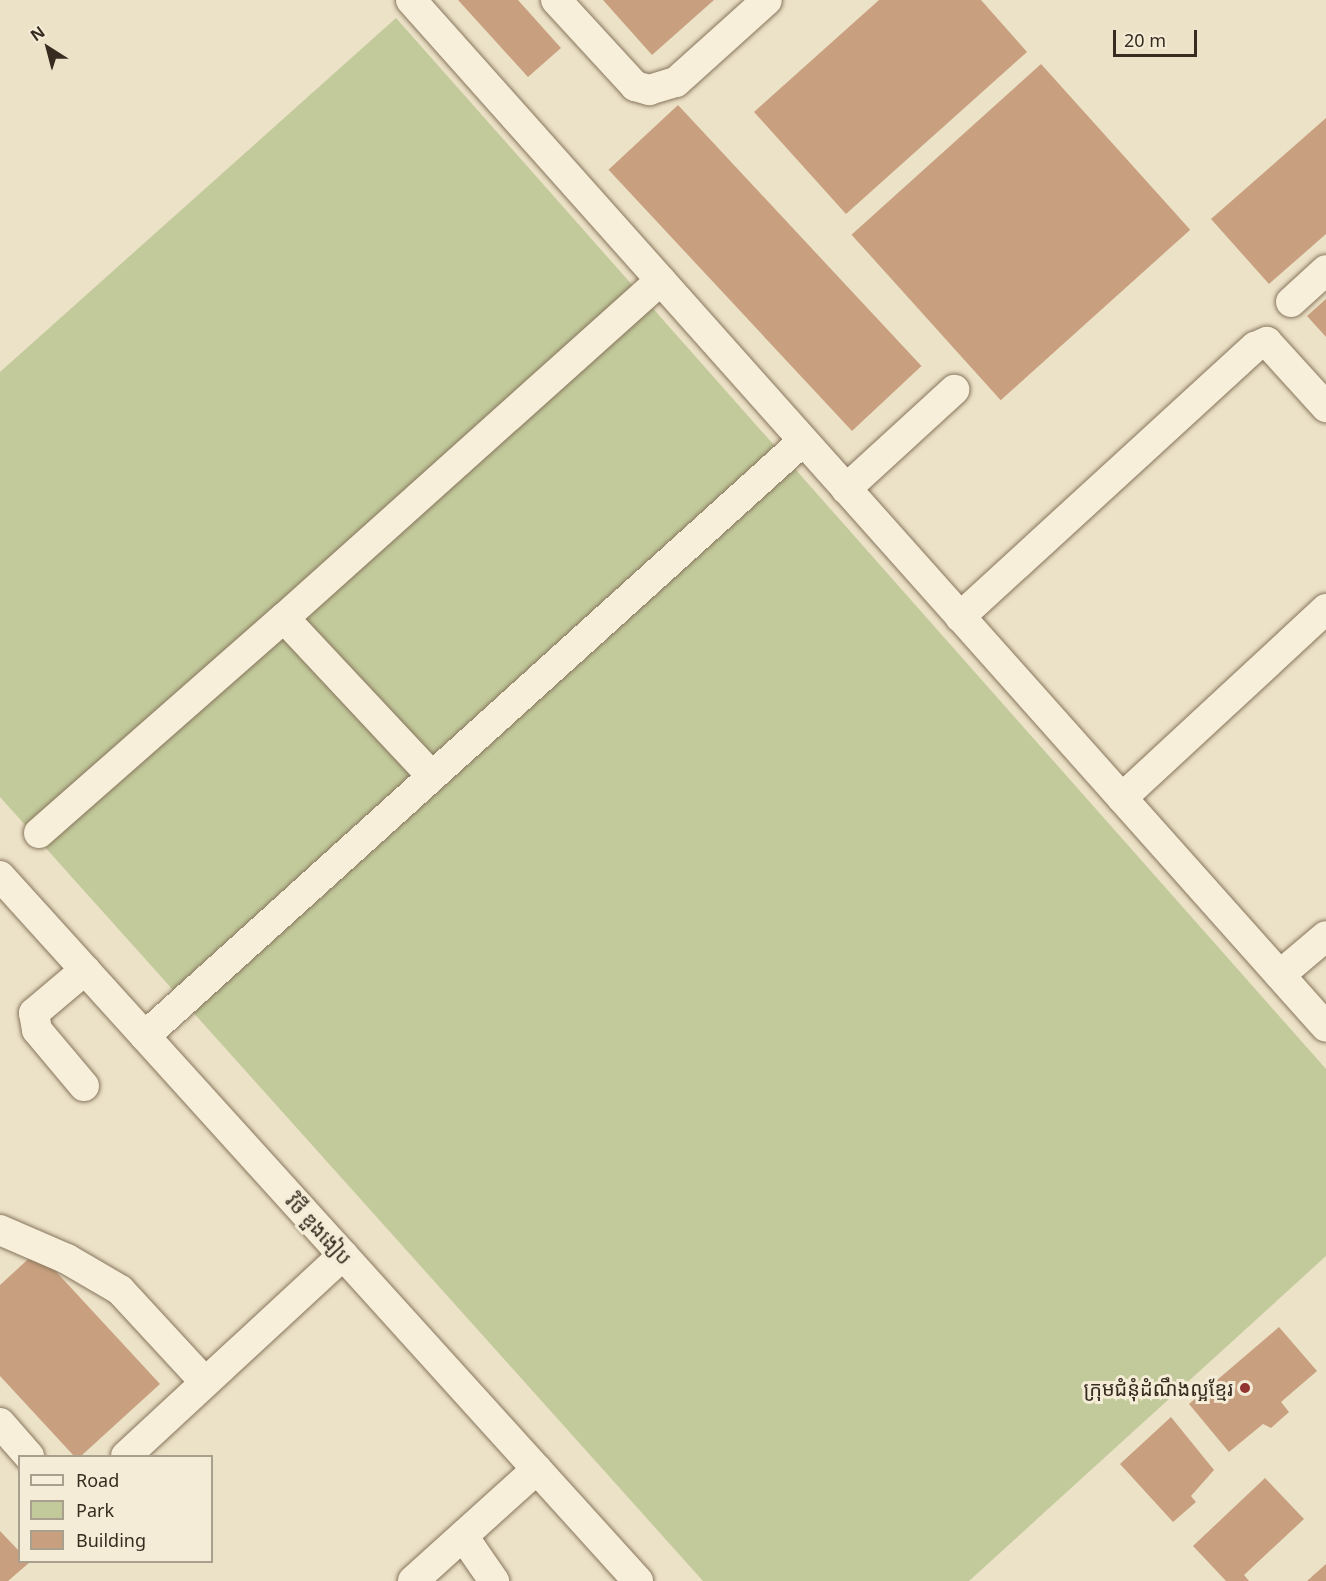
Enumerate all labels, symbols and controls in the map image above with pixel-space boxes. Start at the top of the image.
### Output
north arrow [18,18,78,78]
scale bar [1116,18,1200,56]
text: N [26,21,49,46]
text: 20 m [1124,28,1166,52]
street label: វិថី ឌួងងៀប [281,1189,357,1269]
place label: ក្រុមជំនុំដំណឹងល្អខ្មែរ [1083,1376,1233,1400]
marker: ក្រុមជំនុំដំណឹងល្អខ្មែរ [1238,1381,1252,1395]
legend [18,1455,213,1563]
text: Road [76,1468,119,1492]
text: Park [76,1498,114,1522]
text: Building [76,1528,146,1552]

